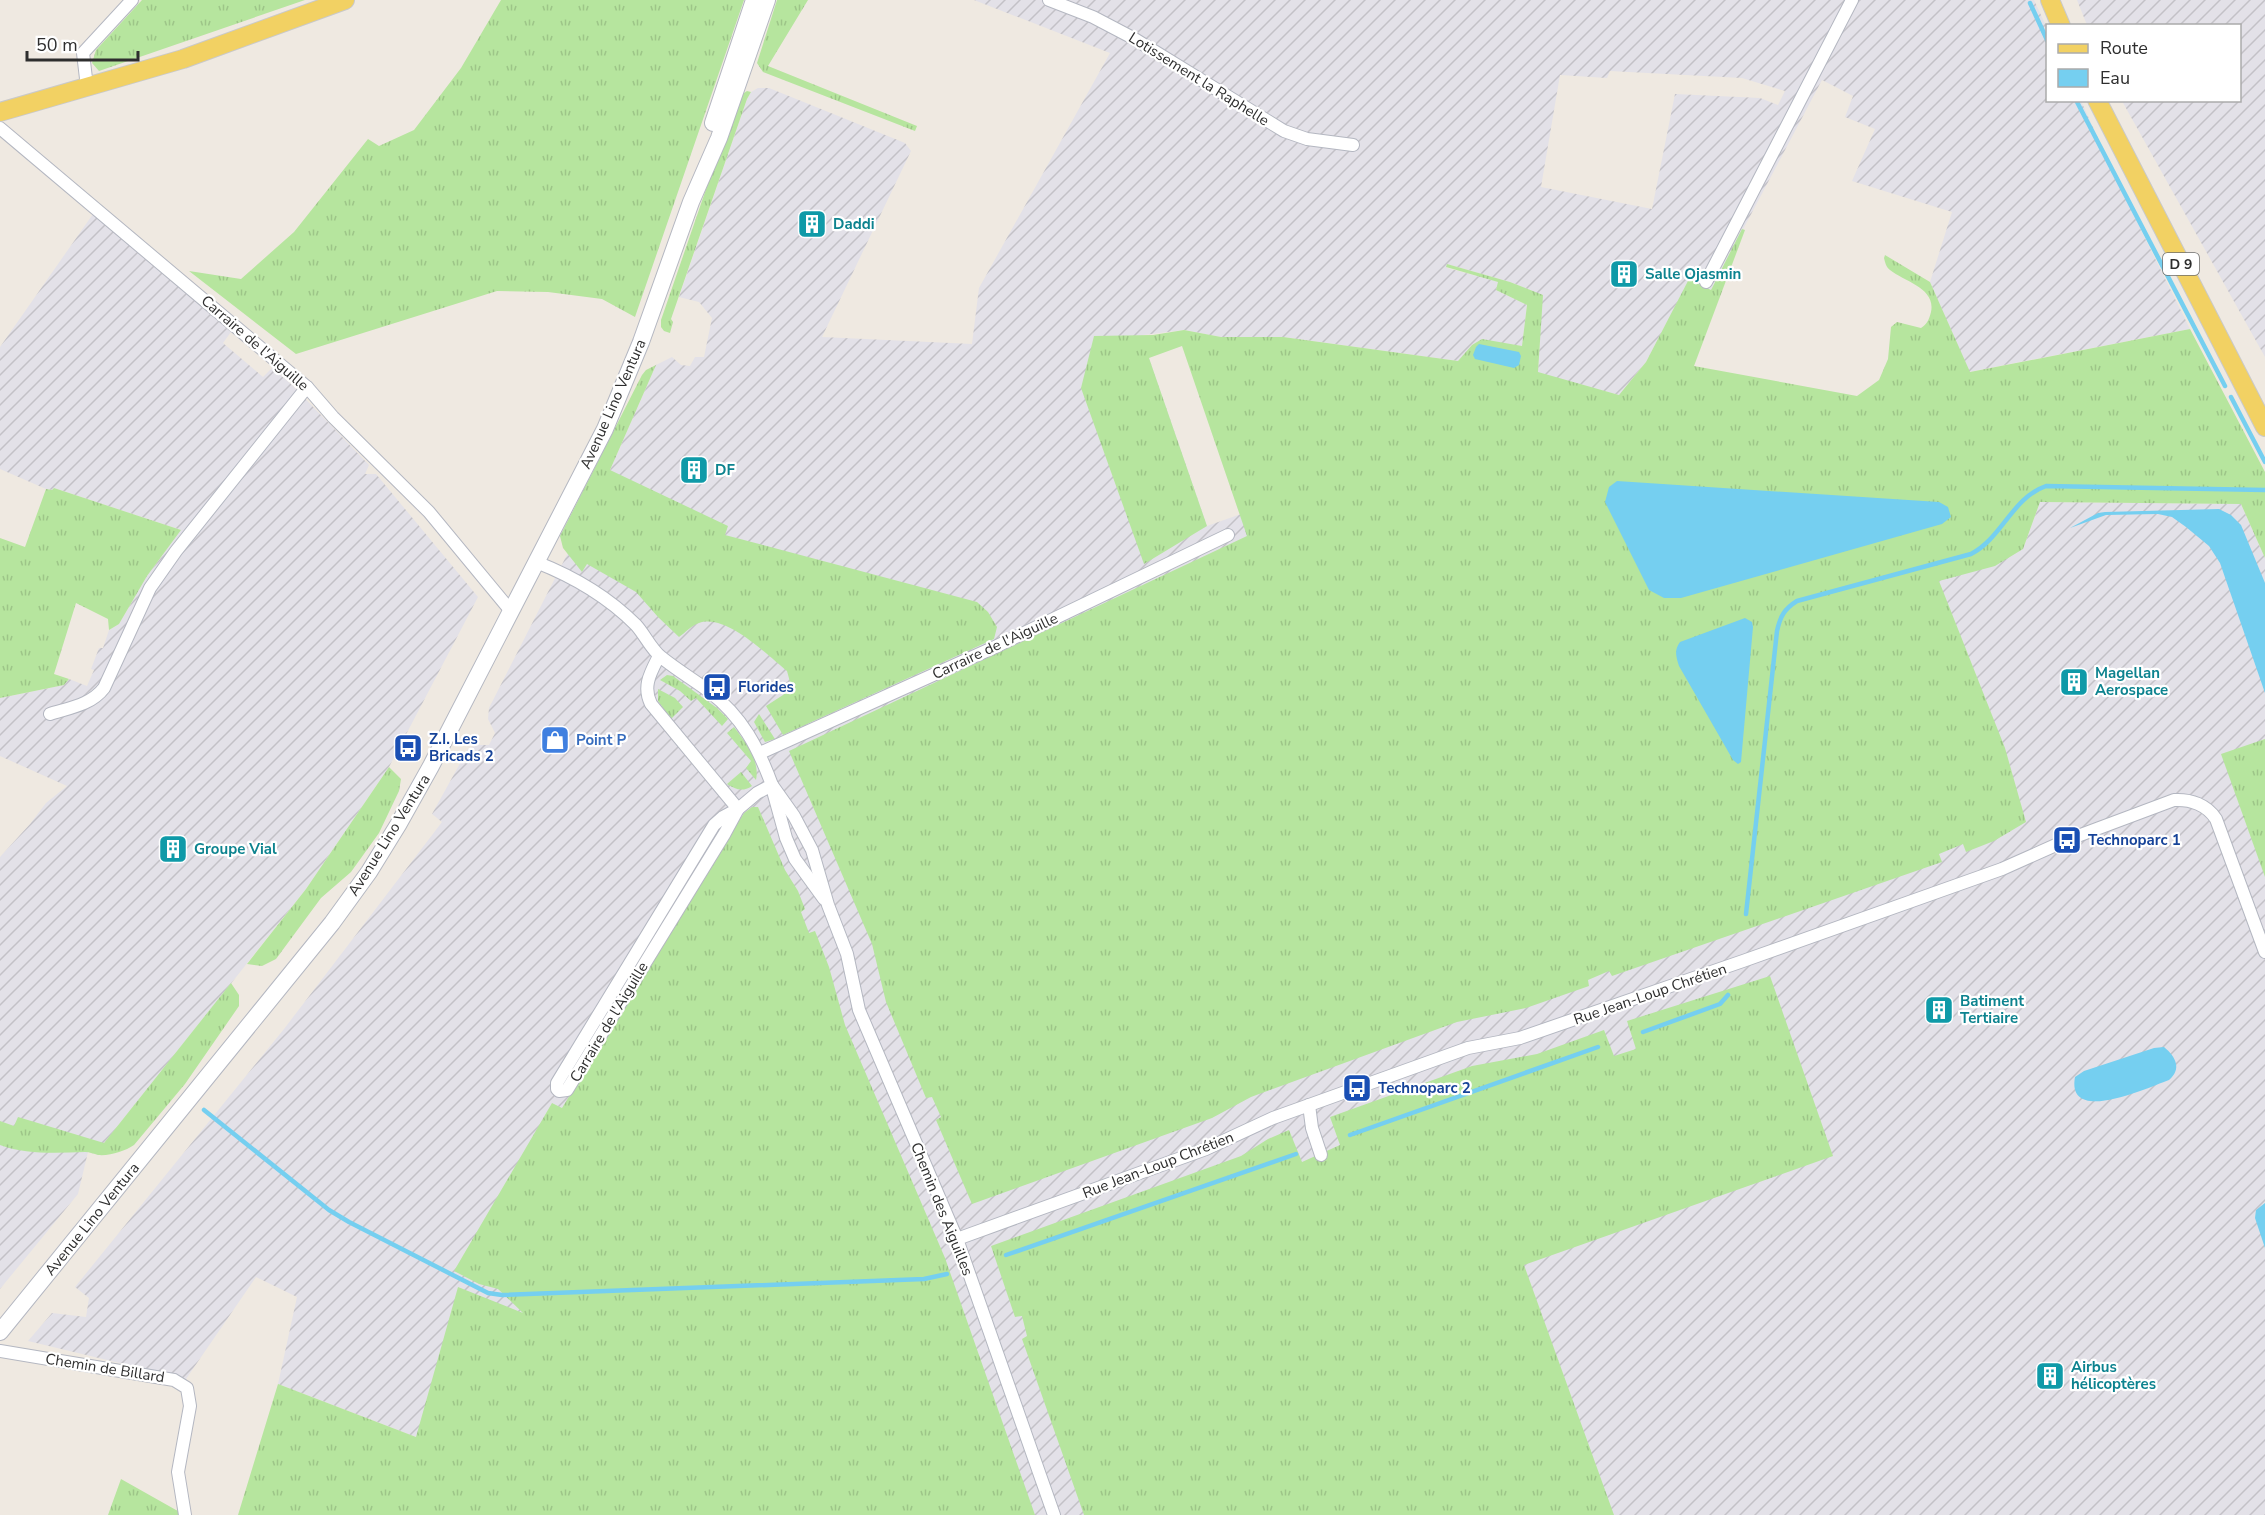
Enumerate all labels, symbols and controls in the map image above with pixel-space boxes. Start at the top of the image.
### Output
scale bar [27,24,138,62]
legend [2046,24,2241,102]
street label: Lotissement la Raphelle [1125,28,1273,130]
text: 50 m [36,33,78,57]
text: Route [2100,36,2148,60]
text: Eau [2100,66,2130,90]
building icon: Daddi [796,208,828,240]
place label: Daddi [833,214,874,234]
road number: D 9 [2163,253,2199,275]
building icon: Salle Ojasmin [1608,258,1640,290]
place label: Salle Ojasmin [1645,264,1741,284]
street label: Carraire de l'Aiguille [197,291,313,395]
street label: Avenue Lino Ventura [575,336,651,472]
building icon: DF [678,454,710,486]
place label: DF [715,460,735,480]
street label: Carraire de l'Aiguille [929,608,1061,684]
place label: Magellan Aerospace [2095,663,2168,700]
building icon: Magellan Aerospace [2058,666,2090,698]
bus stop icon: Florides [701,671,733,703]
place label: Florides [738,677,794,697]
shop icon: Point P [539,724,571,756]
place label: Z.I. Les Bricads 2 [429,729,494,766]
place label: Point P [576,730,626,750]
bus stop icon: Z.I. Les Bricads 2 [392,732,424,764]
street label: Avenue Lino Ventura [343,770,435,900]
bus stop icon: Technoparc 1 [2051,824,2083,856]
place label: Technoparc 1 [2088,830,2181,850]
building icon: Groupe Vial [157,833,189,865]
place label: Groupe Vial [194,839,277,859]
street label: Carraire de l'Aiguille [565,958,653,1086]
street label: Rue Jean-Loup Chrétien [1571,958,1729,1030]
place label: Batiment Tertiaire [1960,991,2024,1028]
building icon: Batiment Tertiaire [1923,994,1955,1026]
bus stop icon: Technoparc 2 [1341,1072,1373,1104]
place label: Technoparc 2 [1378,1078,1471,1098]
street label: Rue Jean-Loup Chrétien [1080,1127,1236,1203]
street label: Chemin des Aiguilles [906,1139,978,1279]
street label: Avenue Lino Ventura [40,1158,144,1280]
street label: Chemin de Billard [44,1349,166,1387]
place label: Airbus hélicoptères [2071,1357,2156,1394]
building icon: Airbus hélicoptères [2034,1360,2066,1392]

